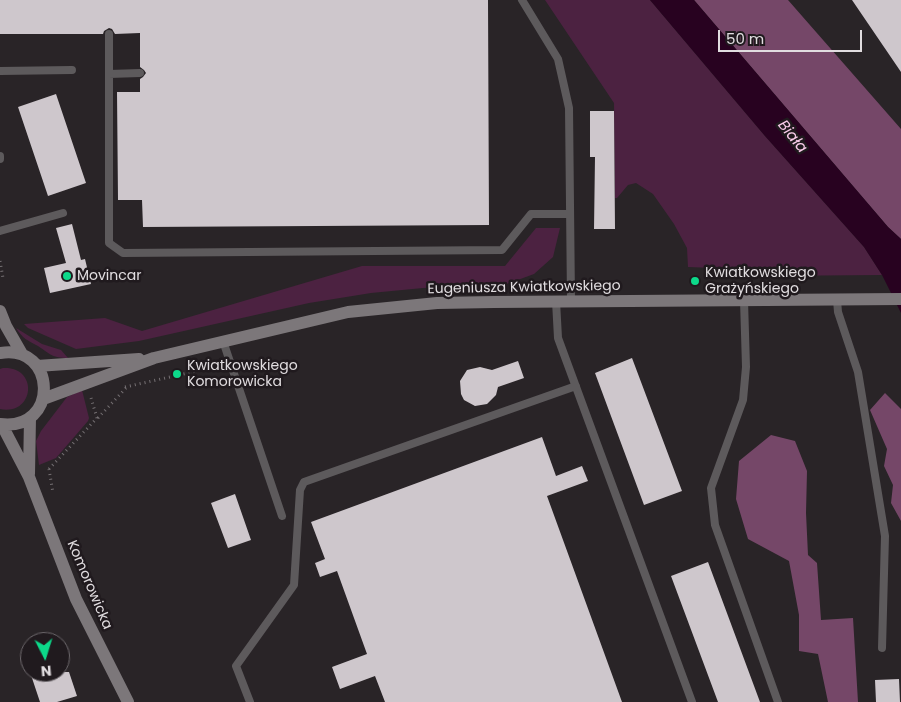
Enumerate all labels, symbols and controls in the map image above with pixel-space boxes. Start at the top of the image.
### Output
scale bar [721,20,865,52]
text: 50 m [726,28,764,49]
water label: Biała [773,117,811,157]
place label: Kwiatkowskiego Grażyńskiego [705,265,816,298]
place label: Movincar [77,268,141,284]
marker: Movincar [61,270,73,282]
marker: Kwiatkowskiego Grażyńskiego [689,275,701,287]
street label: Eugeniusza Kwiatkowskiego [427,278,621,298]
place label: Kwiatkowskiego Komorowicka [187,358,298,391]
marker: Kwiatkowskiego Komorowicka [171,368,183,380]
street label: Komorowicka [63,538,115,632]
north arrow [20,632,70,682]
text: N [40,661,52,681]

